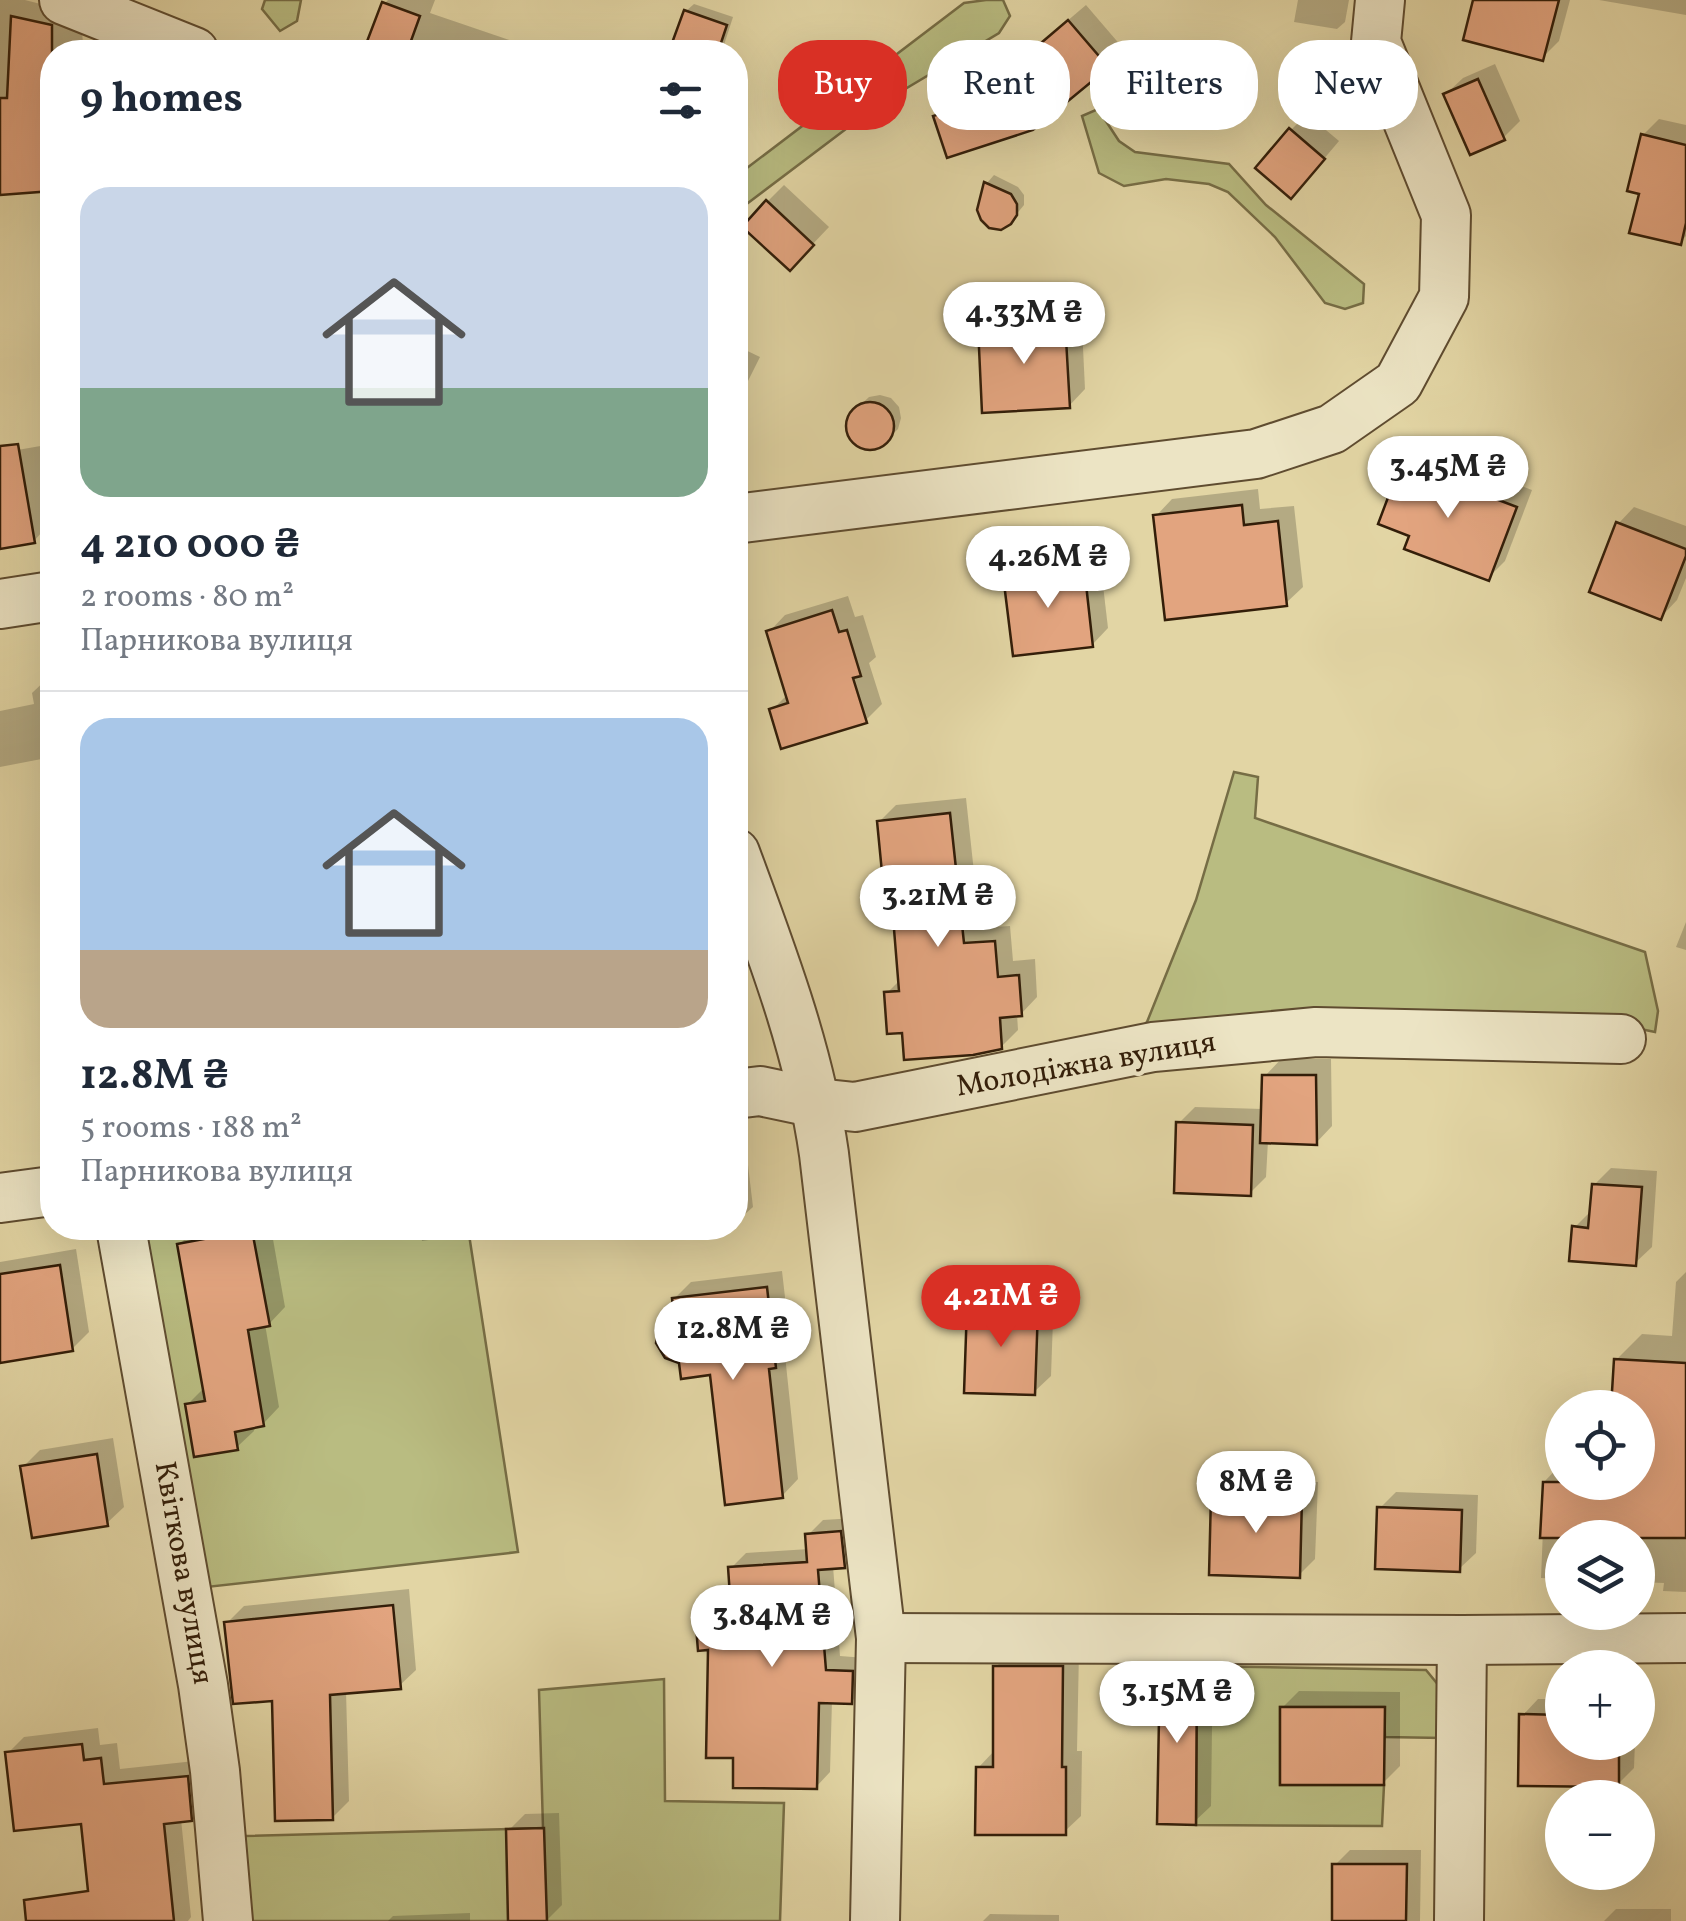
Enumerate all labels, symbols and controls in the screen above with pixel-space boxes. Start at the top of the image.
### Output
chip: Buy [778,40,907,130]
chip: Rent [927,40,1070,130]
chip: Filters [1090,40,1258,130]
chip: New [1278,40,1418,130]
text: 9 homes [80,71,243,130]
icon: filters [653,73,708,128]
icon: home [304,252,484,432]
pin: 4.33M ₴ [932,282,1116,367]
text: 4.33M ₴ [965,292,1083,336]
pin: 3.45M ₴ [1356,436,1540,521]
text: 3.45M ₴ [1389,446,1507,490]
text: 4 210 000 ₴ [80,517,300,576]
pin: 4.26M ₴ [956,526,1140,611]
text: 4.26M ₴ [988,536,1108,580]
text: 2 rooms · 80 m² [80,576,294,620]
text: Парникова вулиця [80,620,353,664]
icon: home [304,783,484,963]
pin: 3.21M ₴ [846,865,1030,950]
text: 3.21M ₴ [882,875,994,919]
street label: Молодіжна вулиця [953,1021,1219,1109]
text: 12.8M ₴ [80,1048,229,1107]
text: 5 rooms · 188 m² [80,1107,302,1151]
text: Парникова вулиця [80,1151,353,1195]
pin: 4.21M ₴ [909,1265,1093,1350]
text: 4.21M ₴ [943,1275,1059,1319]
pin: 12.8M ₴ [641,1298,825,1383]
text: 12.8M ₴ [676,1308,790,1352]
map controls [1545,1390,1655,1890]
button: locate [1545,1390,1655,1500]
pin: 8M ₴ [1197,1451,1315,1536]
street label: Квіткова вулиця [143,1458,223,1688]
text: 8M ₴ [1219,1461,1293,1505]
button: layers [1545,1520,1655,1630]
pin: 3.84M ₴ [680,1585,864,1670]
text: 3.84M ₴ [713,1595,831,1639]
button: + [1545,1650,1655,1760]
pin: 3.15M ₴ [1085,1661,1269,1746]
text: 3.15M ₴ [1121,1671,1233,1715]
button: − [1545,1780,1655,1890]

